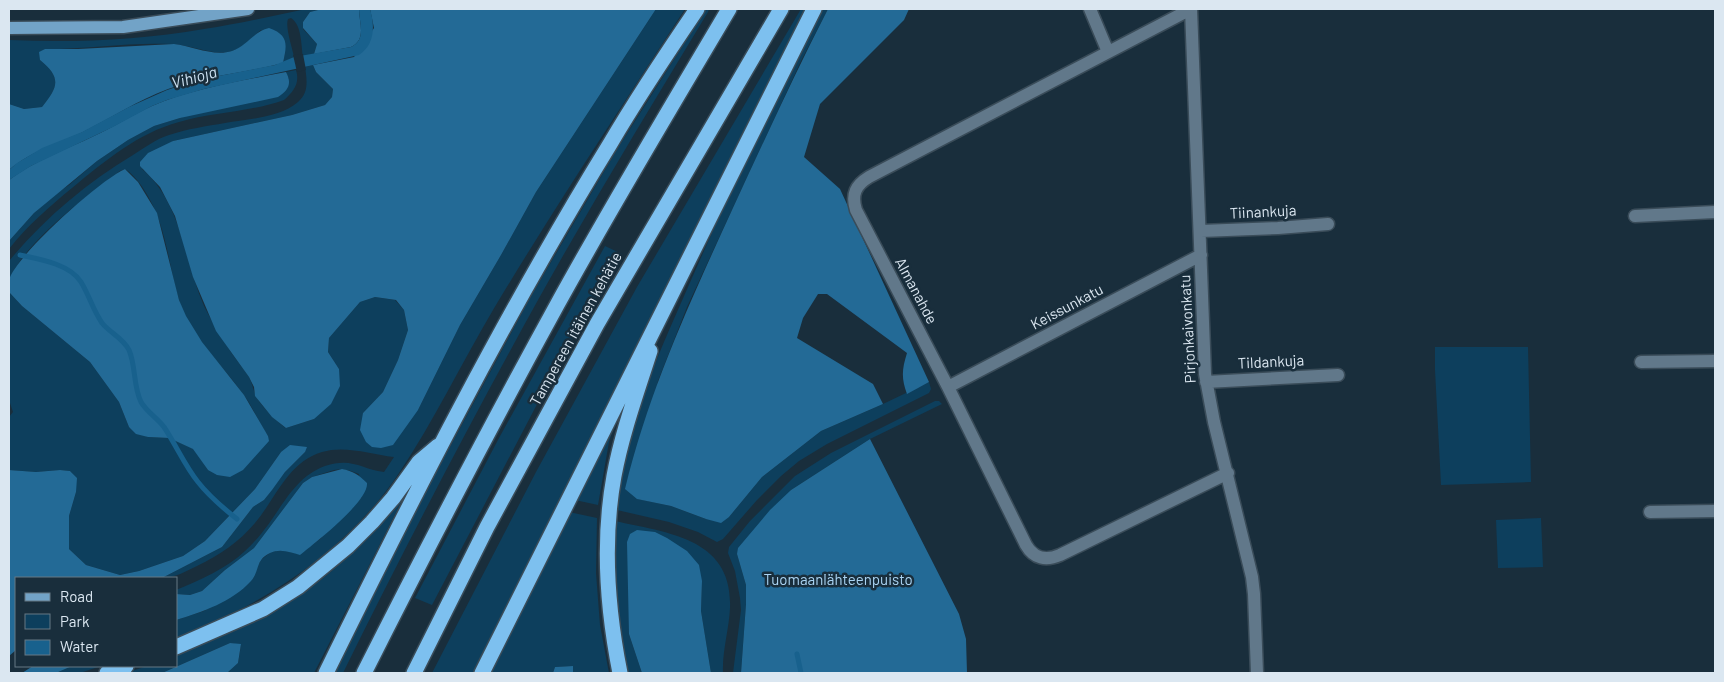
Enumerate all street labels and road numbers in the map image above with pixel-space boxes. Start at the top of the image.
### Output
street label: Tiinankuja [1229,200,1297,222]
street label: Tampereen itäinen kehätie [525,248,625,409]
street label: Almanahde [892,254,942,327]
street label: Pirjonkaivonkatu [1175,274,1199,384]
street label: Keissunkatu [1027,279,1106,333]
street label: Tildankuja [1237,350,1305,372]

